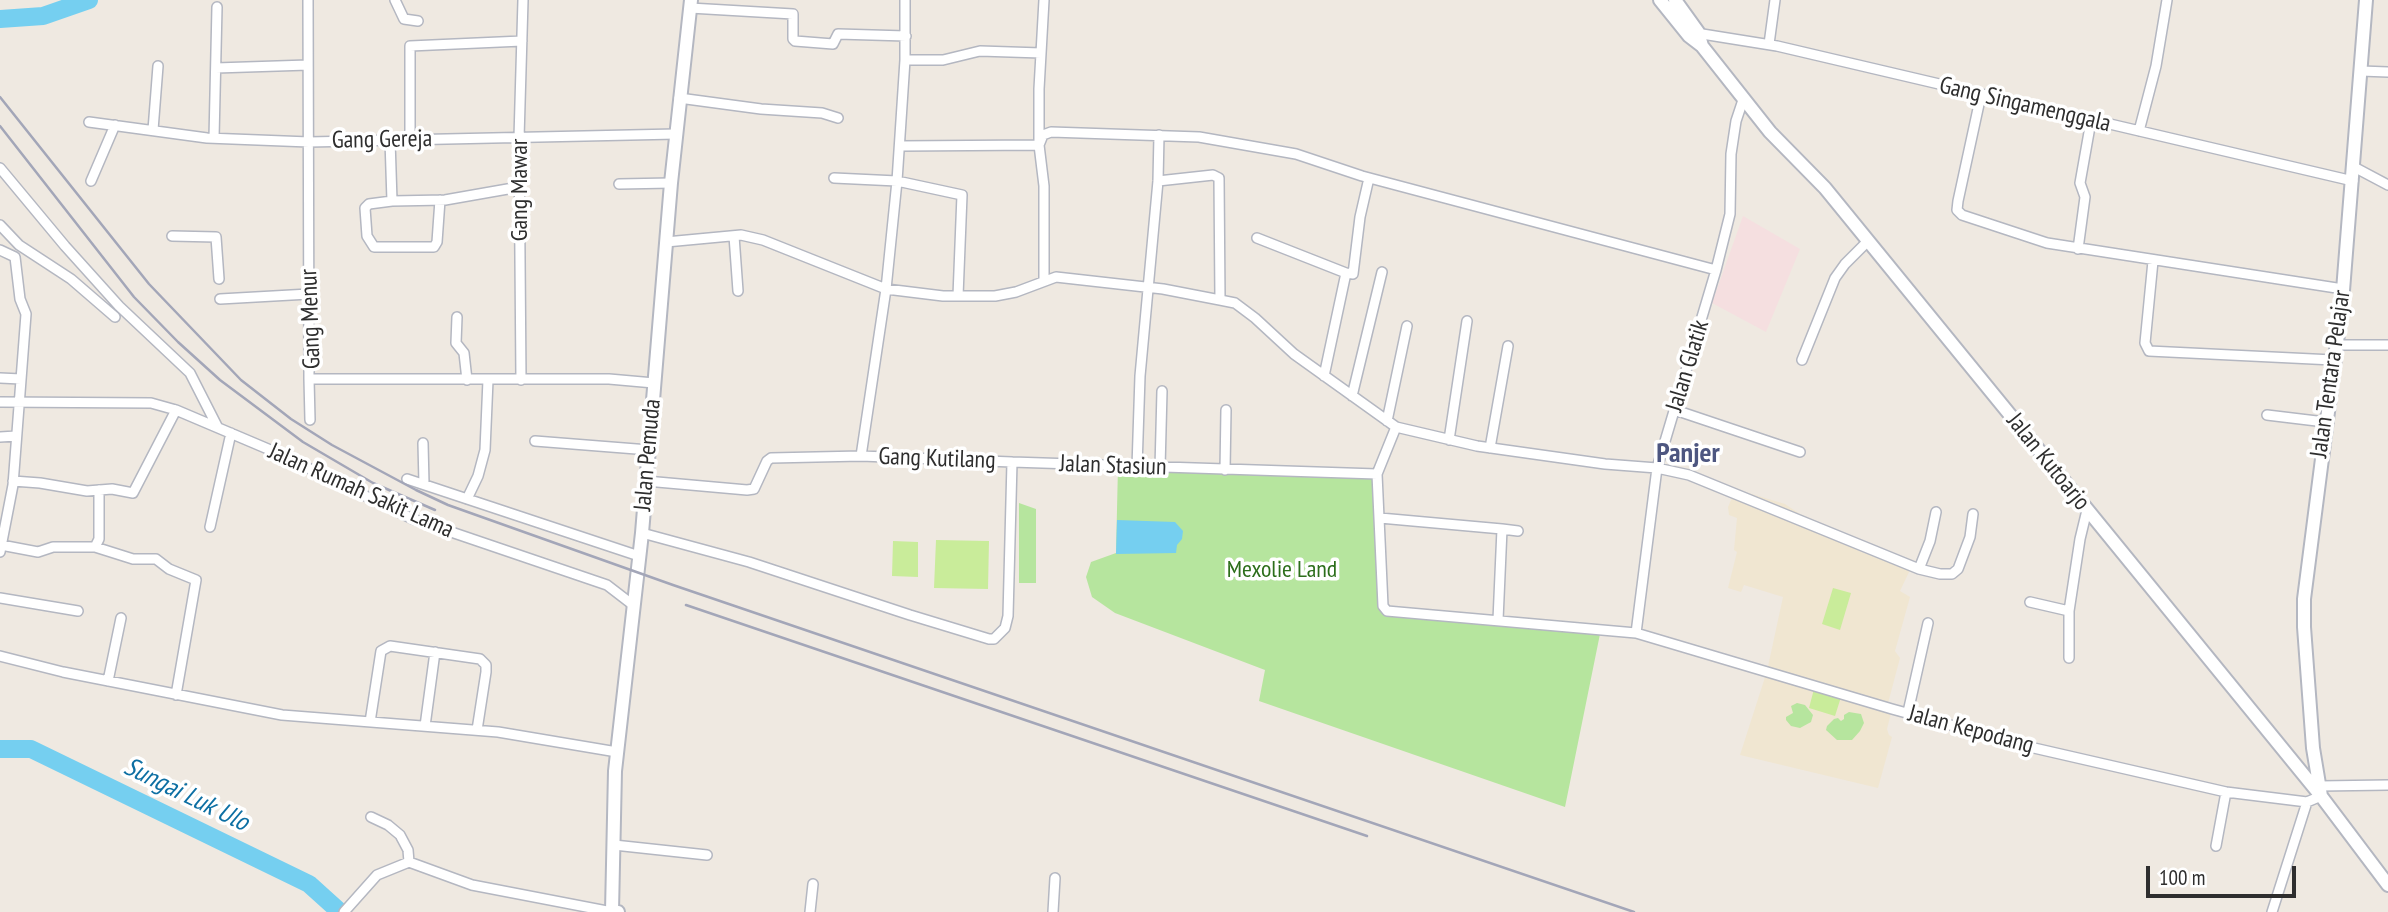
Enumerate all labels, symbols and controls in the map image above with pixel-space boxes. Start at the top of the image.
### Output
street label: Gang Singamenggala [1937,71,2113,139]
street label: Gang Gereja [332,125,432,155]
street label: Gang Mawar [506,139,534,241]
street label: Gang Menur [295,268,327,370]
street label: Jalan Tentara Pelajar [2305,288,2357,460]
street label: Jalan Glatik [1660,317,1716,415]
street label: Jalan Pemuda [629,398,667,512]
street label: Jalan Kutoarjo [2000,408,2096,516]
street label: Jalan Rumah Sakit Lama [264,437,458,545]
district label: Panjer [1656,437,1720,471]
street label: Gang Kutilang [878,443,996,475]
street label: Jalan Stasiun [1059,450,1167,482]
park label: Mexolie Land [1227,556,1337,584]
street label: Jalan Kepodang [1905,699,2037,761]
water label: Sungai Luk Ulo [119,751,253,839]
scale bar [2150,852,2300,896]
text: 100 m [2159,864,2205,891]

